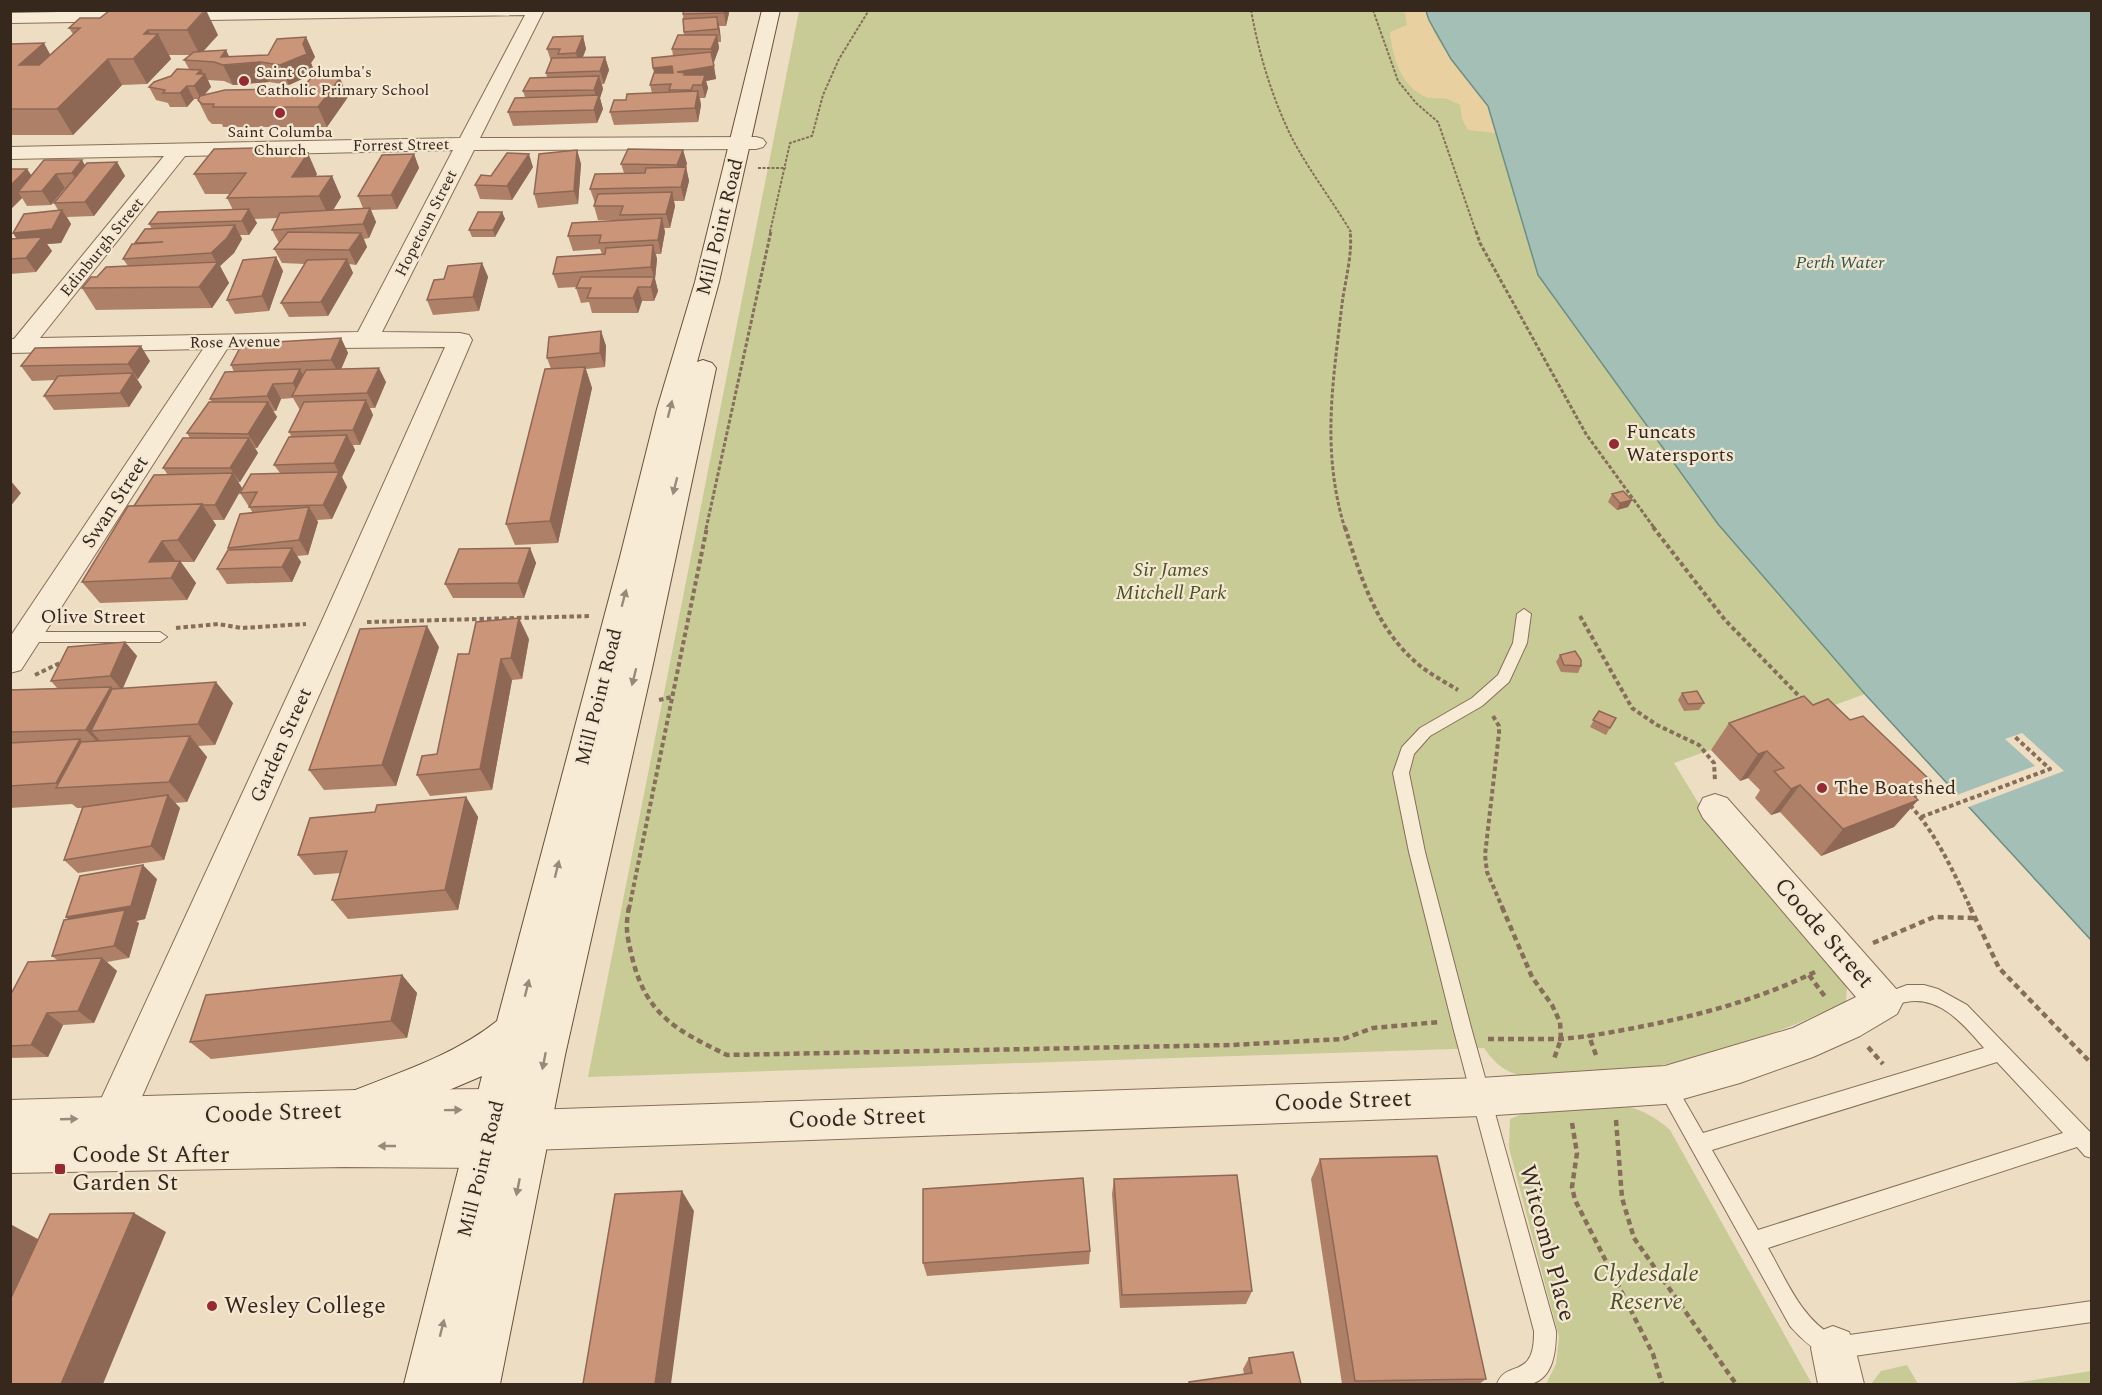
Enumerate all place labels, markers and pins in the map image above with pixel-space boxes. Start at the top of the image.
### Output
place label: Saint Columba's Catholic Primary School [256,60,429,102]
marker: Saint Columba's Catholic Primary School [237,74,251,88]
marker: Saint Columba Church [273,106,287,120]
place label: Saint Columba Church [227,120,333,162]
place label: Funcats Watersports [1626,417,1734,470]
marker: Funcats Watersports [1607,437,1621,451]
place label: The Boatshed [1834,773,1956,803]
marker: The Boatshed [1815,781,1829,795]
place label: Coode St After Garden St [72,1137,229,1201]
marker: Coode St After Garden St [53,1162,67,1176]
place label: Wesley College [224,1288,386,1324]
marker: Wesley College [205,1299,219,1313]

